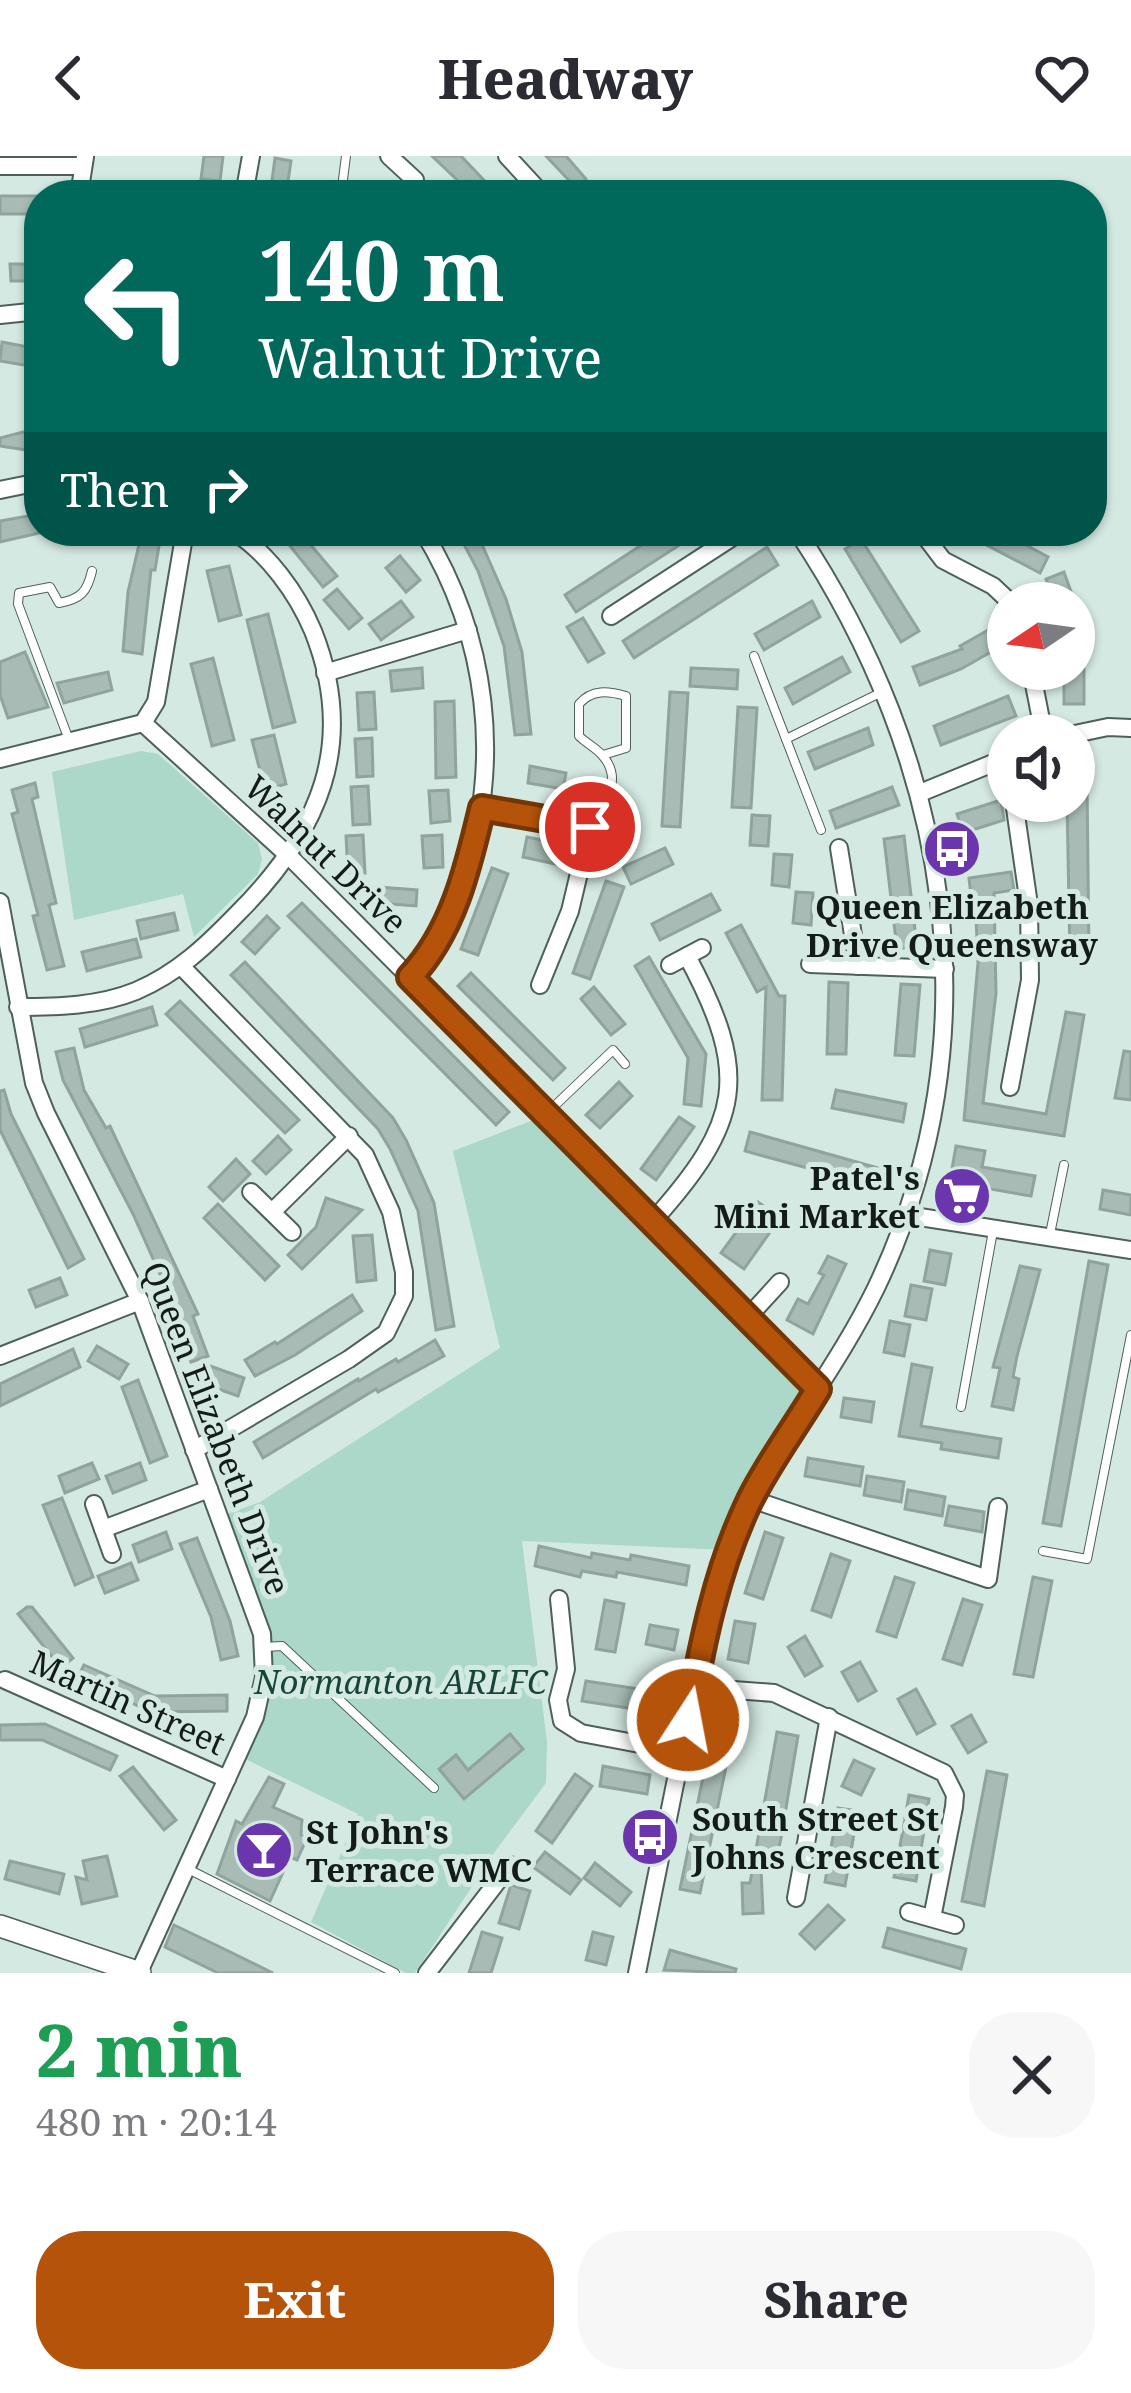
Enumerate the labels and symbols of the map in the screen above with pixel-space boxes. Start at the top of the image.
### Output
north arrow [987,582,1095,690]
street label: Walnut Drive [235,765,417,943]
pin [539,776,641,878]
bus stop icon: Queen Elizabeth Drive Queensway [921,818,983,880]
place label: Queen Elizabeth Drive Queensway [806,884,1099,967]
place label: Patel's Mini Market [714,1155,920,1238]
supermarket icon: Patel's Mini Market [931,1165,993,1227]
street label: Queen Elizabeth Drive [133,1255,301,1601]
street label: Martin Street [23,1639,233,1765]
position arrow [625,1657,751,1783]
park label: Normanton ARLFC [253,1659,549,1704]
place label: South Street St Johns Crescent [691,1796,940,1879]
bus stop icon: South Street St Johns Crescent [619,1806,681,1868]
place label: St John's Terrace WMC [306,1809,532,1892]
bar icon: St John's Terrace WMC [233,1819,295,1881]

